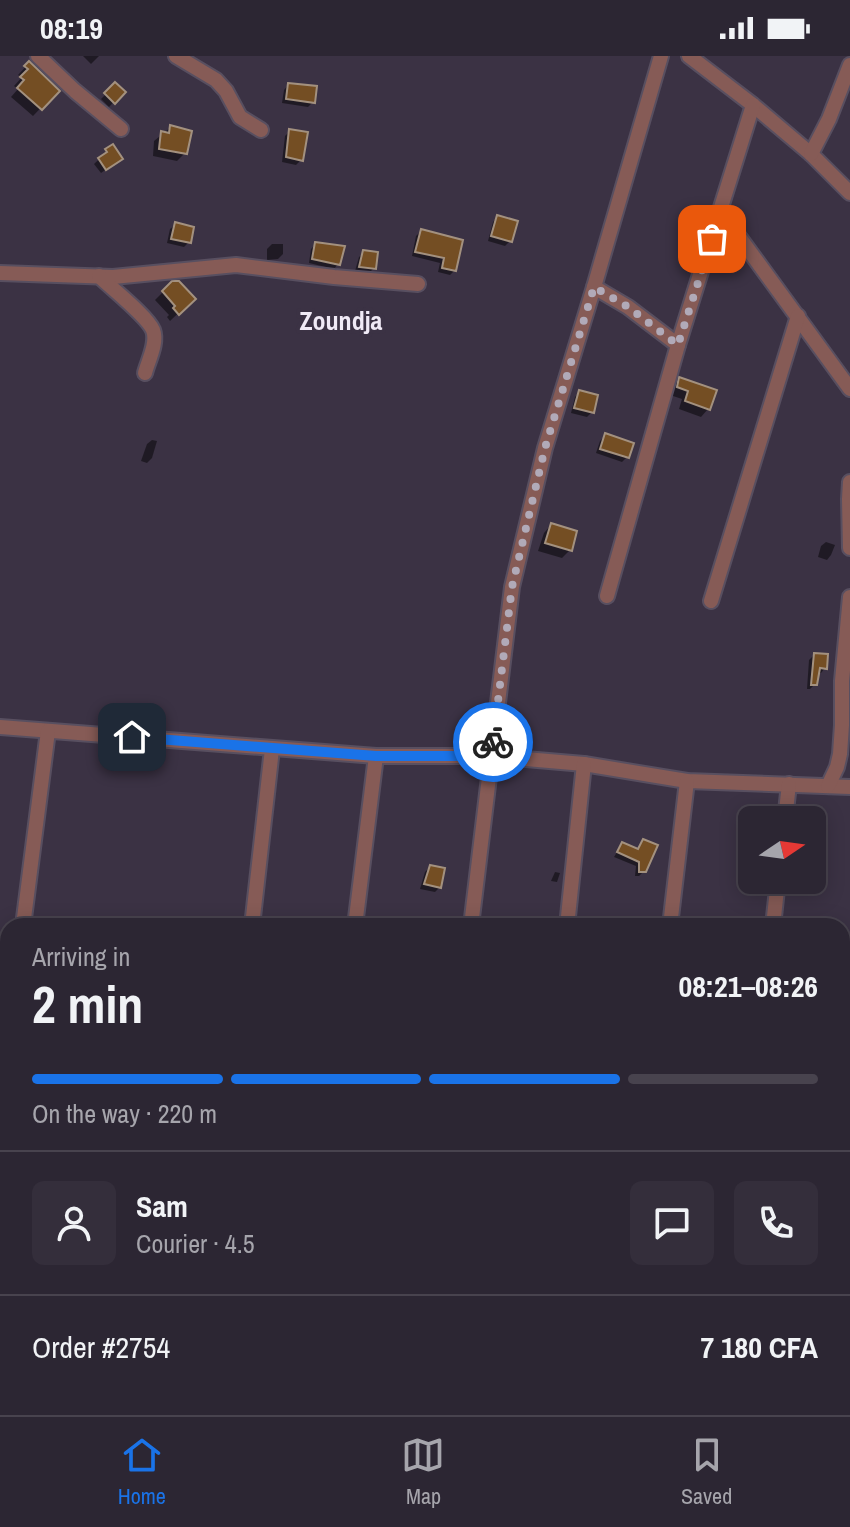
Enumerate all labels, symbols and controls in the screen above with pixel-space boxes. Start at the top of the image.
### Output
text: 08:19 [40,8,103,48]
pin [678,205,746,273]
icon: bag [690,217,734,261]
district label: Zoundja [300,303,383,338]
courier [453,702,533,782]
pin [98,703,166,771]
icon: home [110,715,154,759]
icon: bike [471,720,515,764]
north arrow [738,806,826,894]
map controls [738,806,826,894]
text: Arriving in [32,939,130,974]
text: 08:21–08:26 [679,966,818,1006]
text: 2 min [32,969,143,1039]
text: On the way · 220 m [32,1096,217,1131]
button: person [32,1181,116,1265]
button: chat [630,1181,714,1265]
button: phone [734,1181,818,1265]
text: Sam [136,1186,188,1226]
text: Courier · 4.5 [136,1226,255,1261]
text: Order #2754 [32,1327,170,1367]
text: 7 180 CFA [700,1327,818,1367]
tab: Home [118,1433,166,1511]
tab: Map [401,1433,445,1511]
tab: Saved [681,1433,732,1511]

